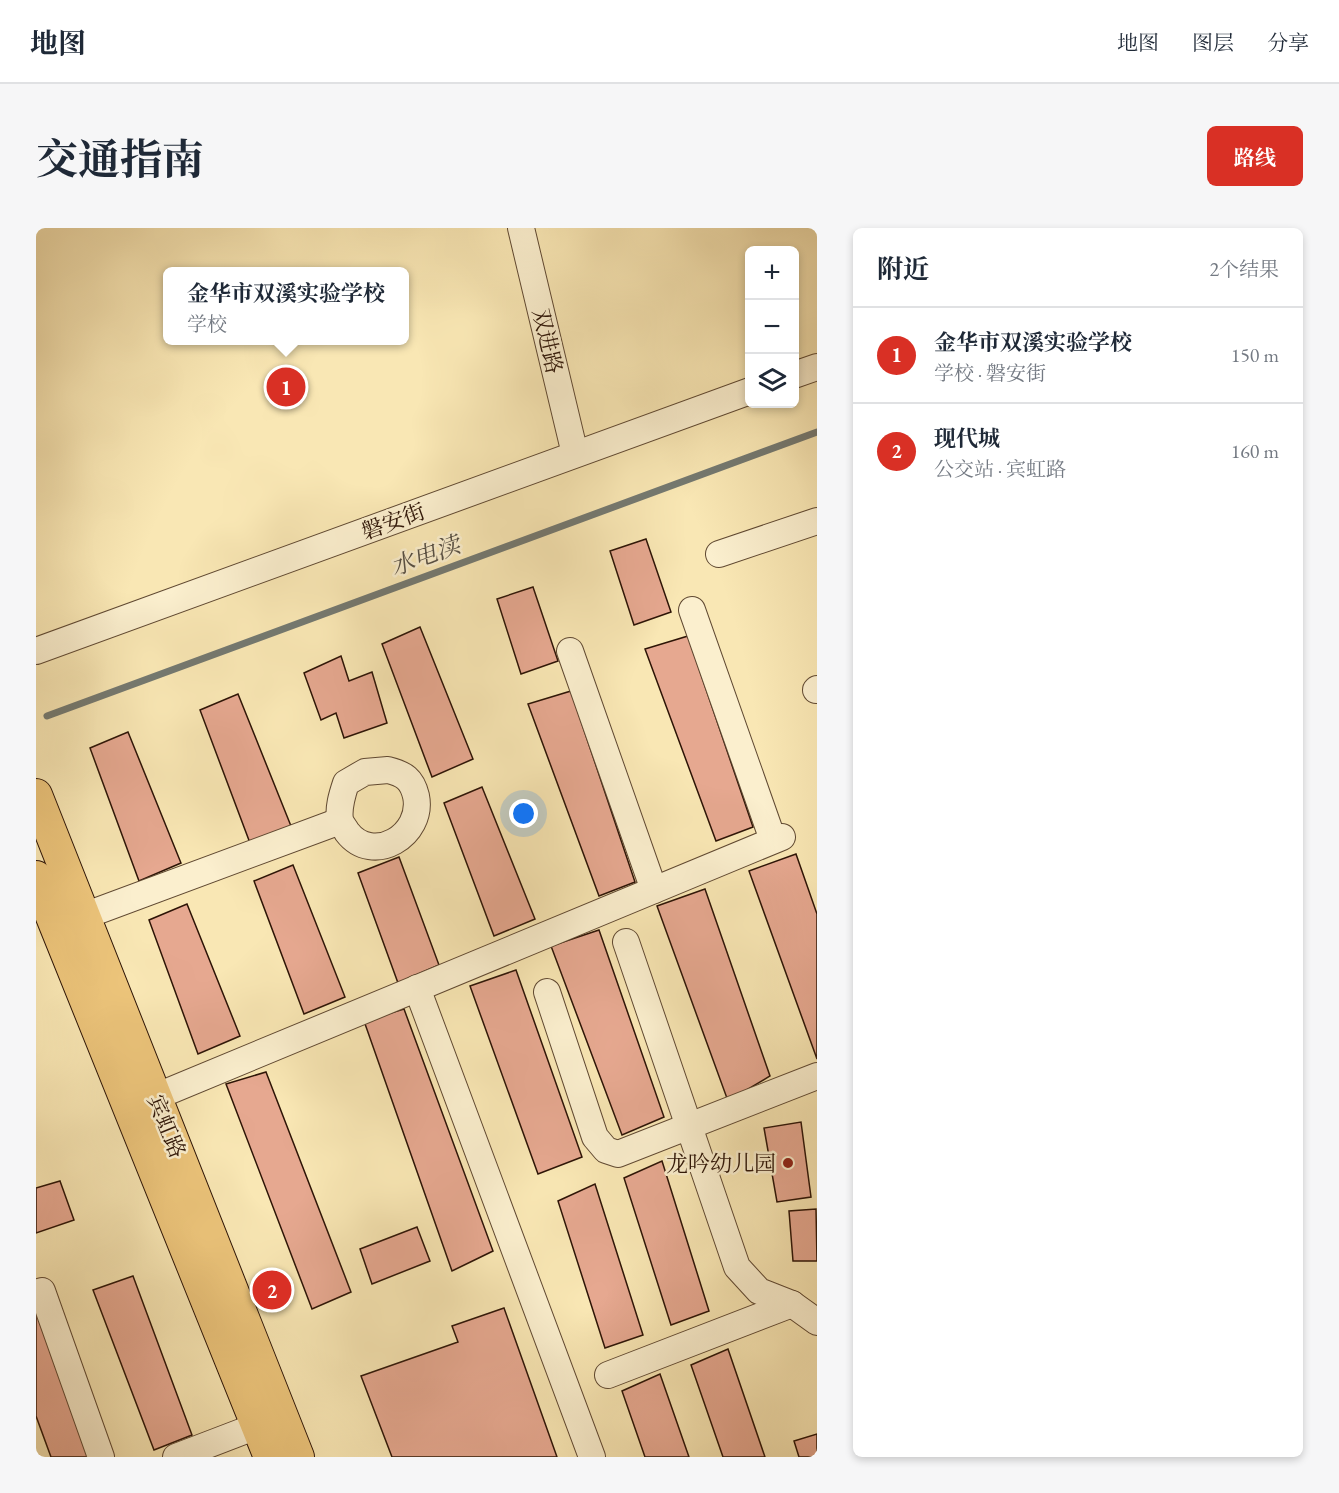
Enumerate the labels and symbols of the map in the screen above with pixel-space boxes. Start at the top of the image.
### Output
street label: 双进路 [526,306,569,377]
pin: 1 [266,364,306,410]
street label: 磐安街 [357,497,429,546]
water label: 水电渎 [386,528,467,582]
your location [509,799,538,828]
street label: 宾虹路 [141,1090,192,1162]
place label: 龙吟幼儿园 [666,1149,776,1178]
marker: 龙吟幼儿园 [781,1156,795,1170]
pin: 2 [252,1268,292,1312]

